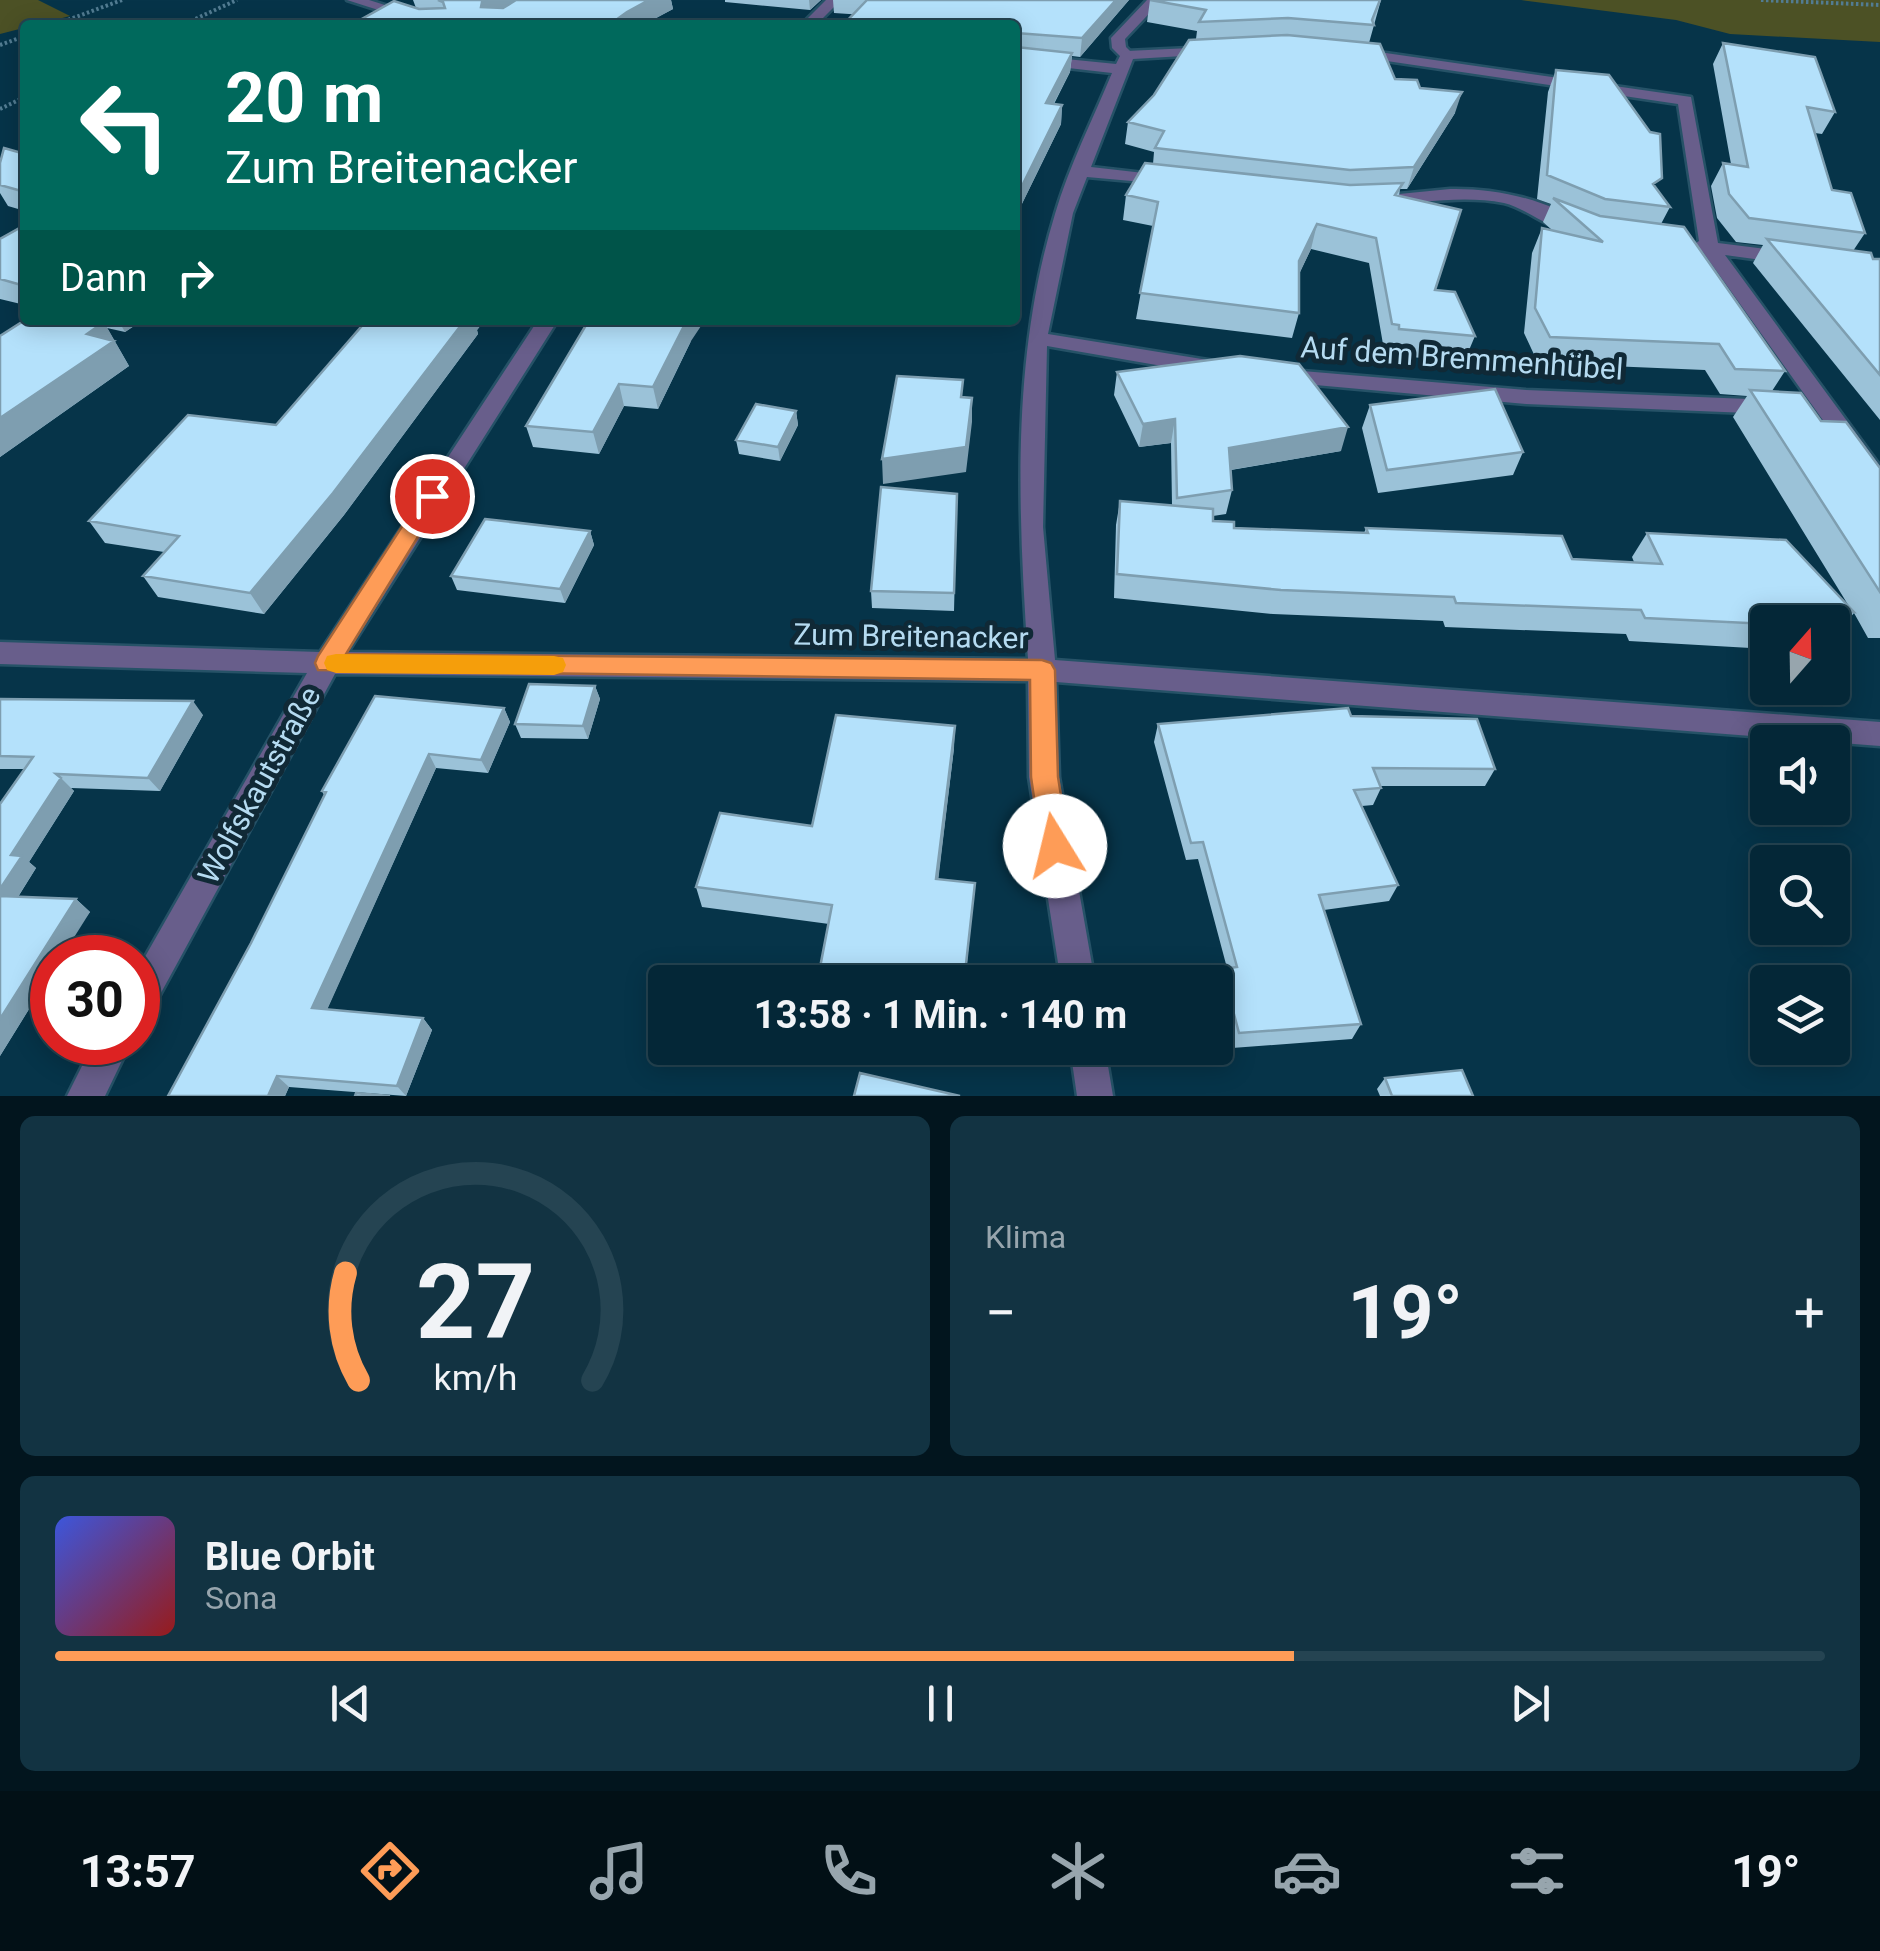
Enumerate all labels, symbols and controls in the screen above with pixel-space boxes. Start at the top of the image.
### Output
text: 20 m [225,57,383,139]
icon: left [60,60,190,190]
text: Zum Breitenacker [225,141,578,194]
icon: right [168,250,223,305]
text: Dann [60,256,148,300]
street label: Auf dem Bremmenhübel [1300,329,1624,387]
pin [390,454,475,539]
icon: arrive [405,469,460,524]
north arrow [1750,605,1850,705]
map controls [1750,605,1850,1065]
street label: Zum Breitenacker [793,616,1029,656]
street label: Wolfskautstraße [191,681,327,889]
button: sound [1750,725,1850,825]
position arrow [1003,794,1107,898]
button: search [1750,845,1850,945]
speed limit sign: 30 [30,935,160,1065]
button: layers [1750,965,1850,1065]
text: 13:58 · 1 Min. · 140 m [754,993,1127,1037]
text: Klima [985,1218,1066,1256]
text: 27 [415,1242,535,1363]
text: 19° [1347,1268,1463,1356]
text: − [985,1281,1016,1345]
text: + [1794,1281,1825,1345]
text: km/h [433,1357,517,1399]
text: Blue Orbit [205,1535,375,1579]
text: Sona [205,1579,277,1617]
icon: previous [323,1676,378,1731]
icon: pause [913,1676,968,1731]
icon: next [1503,1676,1558,1731]
icon: directions [355,1836,425,1906]
icon: music [584,1836,654,1906]
icon: phone [814,1836,884,1906]
icon: climate [1043,1836,1113,1906]
icon: car [1272,1836,1342,1906]
icon: filters [1502,1836,1572,1906]
text: 13:57 [80,1845,196,1898]
text: 19° [1731,1845,1800,1898]

